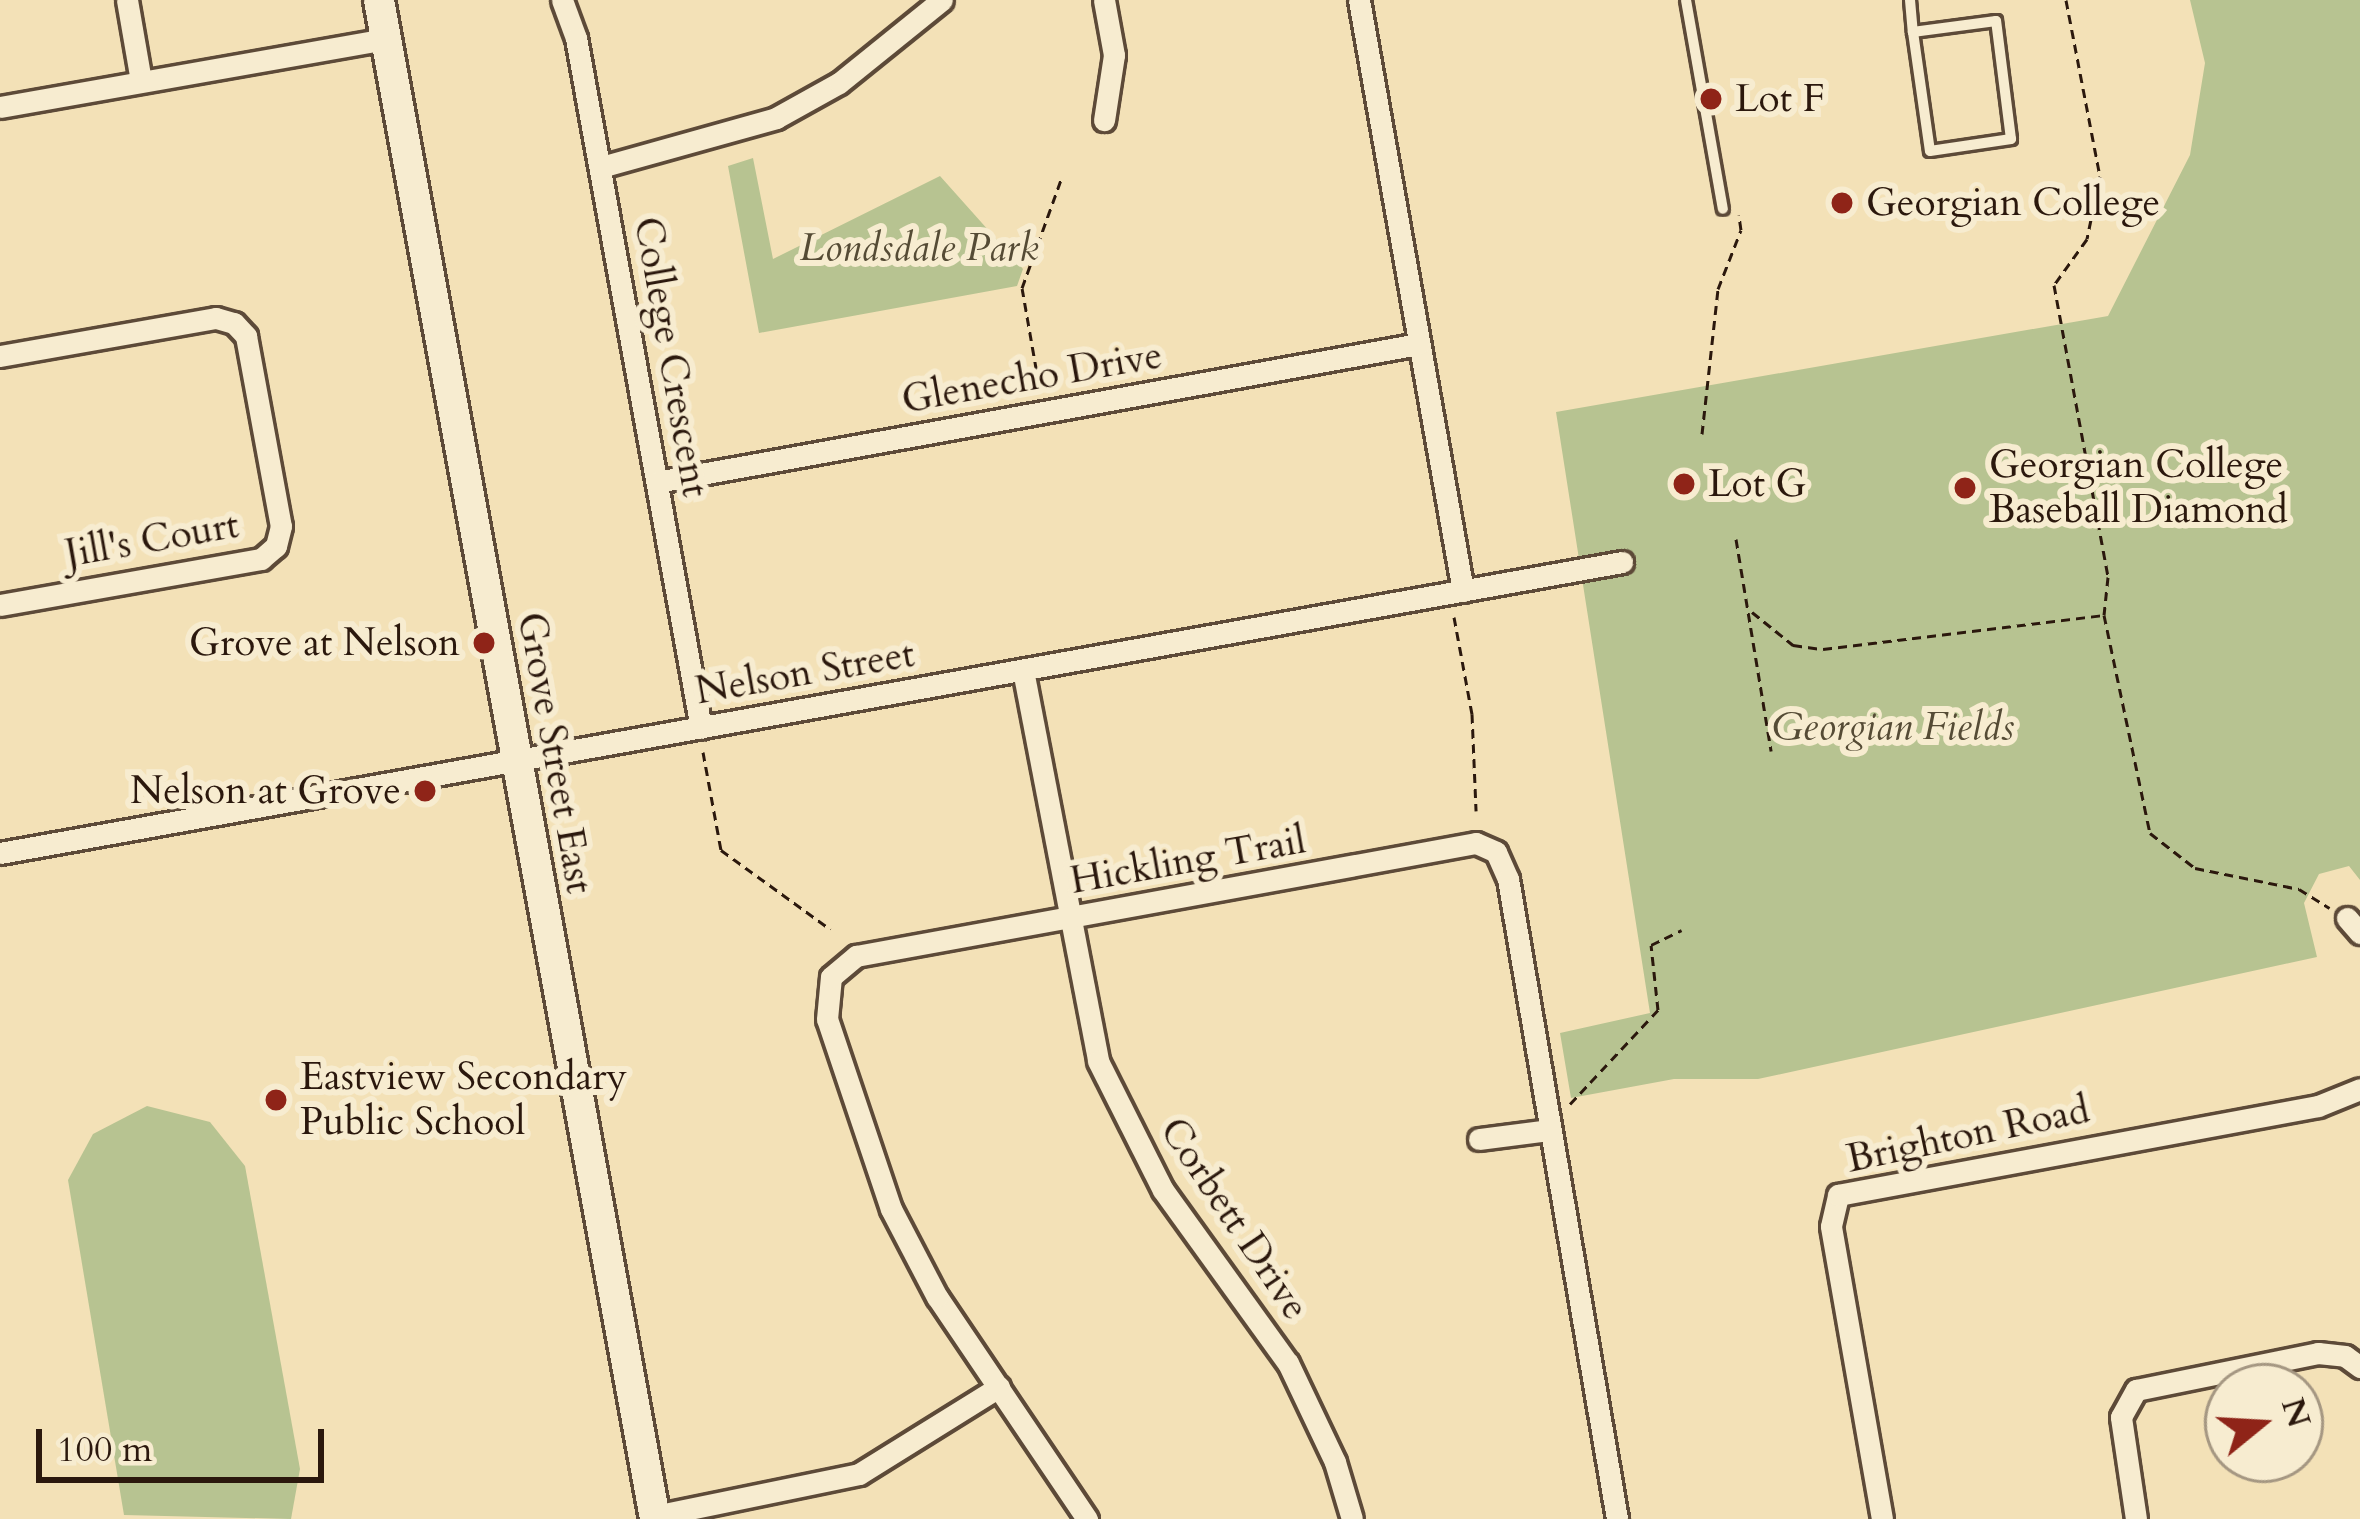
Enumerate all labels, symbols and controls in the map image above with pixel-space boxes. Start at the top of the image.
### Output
place label: Lot F [1735,76,1825,122]
marker: Lot F [1698,86,1724,112]
place label: Georgian College [1866,180,2160,226]
marker: Georgian College [1829,190,1855,216]
street label: College Crescent [623,213,719,501]
park label: Londsdale Park [799,225,1039,271]
street label: Glenecho Drive [898,332,1166,424]
place label: Georgian College Baseball Diamond [1989,443,2288,534]
place label: Lot G [1708,461,1806,507]
marker: Lot G [1671,471,1697,497]
marker: Georgian College Baseball Diamond [1952,475,1978,501]
street label: Jill's Court [62,502,242,578]
street label: Grove Street East [507,609,603,897]
place label: Grove at Nelson [189,620,460,666]
marker: Grove at Nelson [471,630,497,656]
street label: Nelson Street [692,631,918,715]
park label: Georgian Fields [1772,704,2014,750]
place label: Nelson at Grove [130,768,401,814]
marker: Nelson at Grove [412,778,438,804]
street label: Hickling Trail [1067,817,1309,905]
place label: Eastview Secondary Public School [300,1055,627,1146]
street label: Brighton Road [1842,1086,2094,1184]
marker: Eastview Secondary Public School [263,1087,289,1113]
street label: Corbett Drive [1149,1109,1319,1329]
north arrow [2204,1363,2324,1483]
text: N [2270,1392,2322,1433]
scale bar [42,1405,330,1479]
text: 100 m [57,1425,152,1474]

